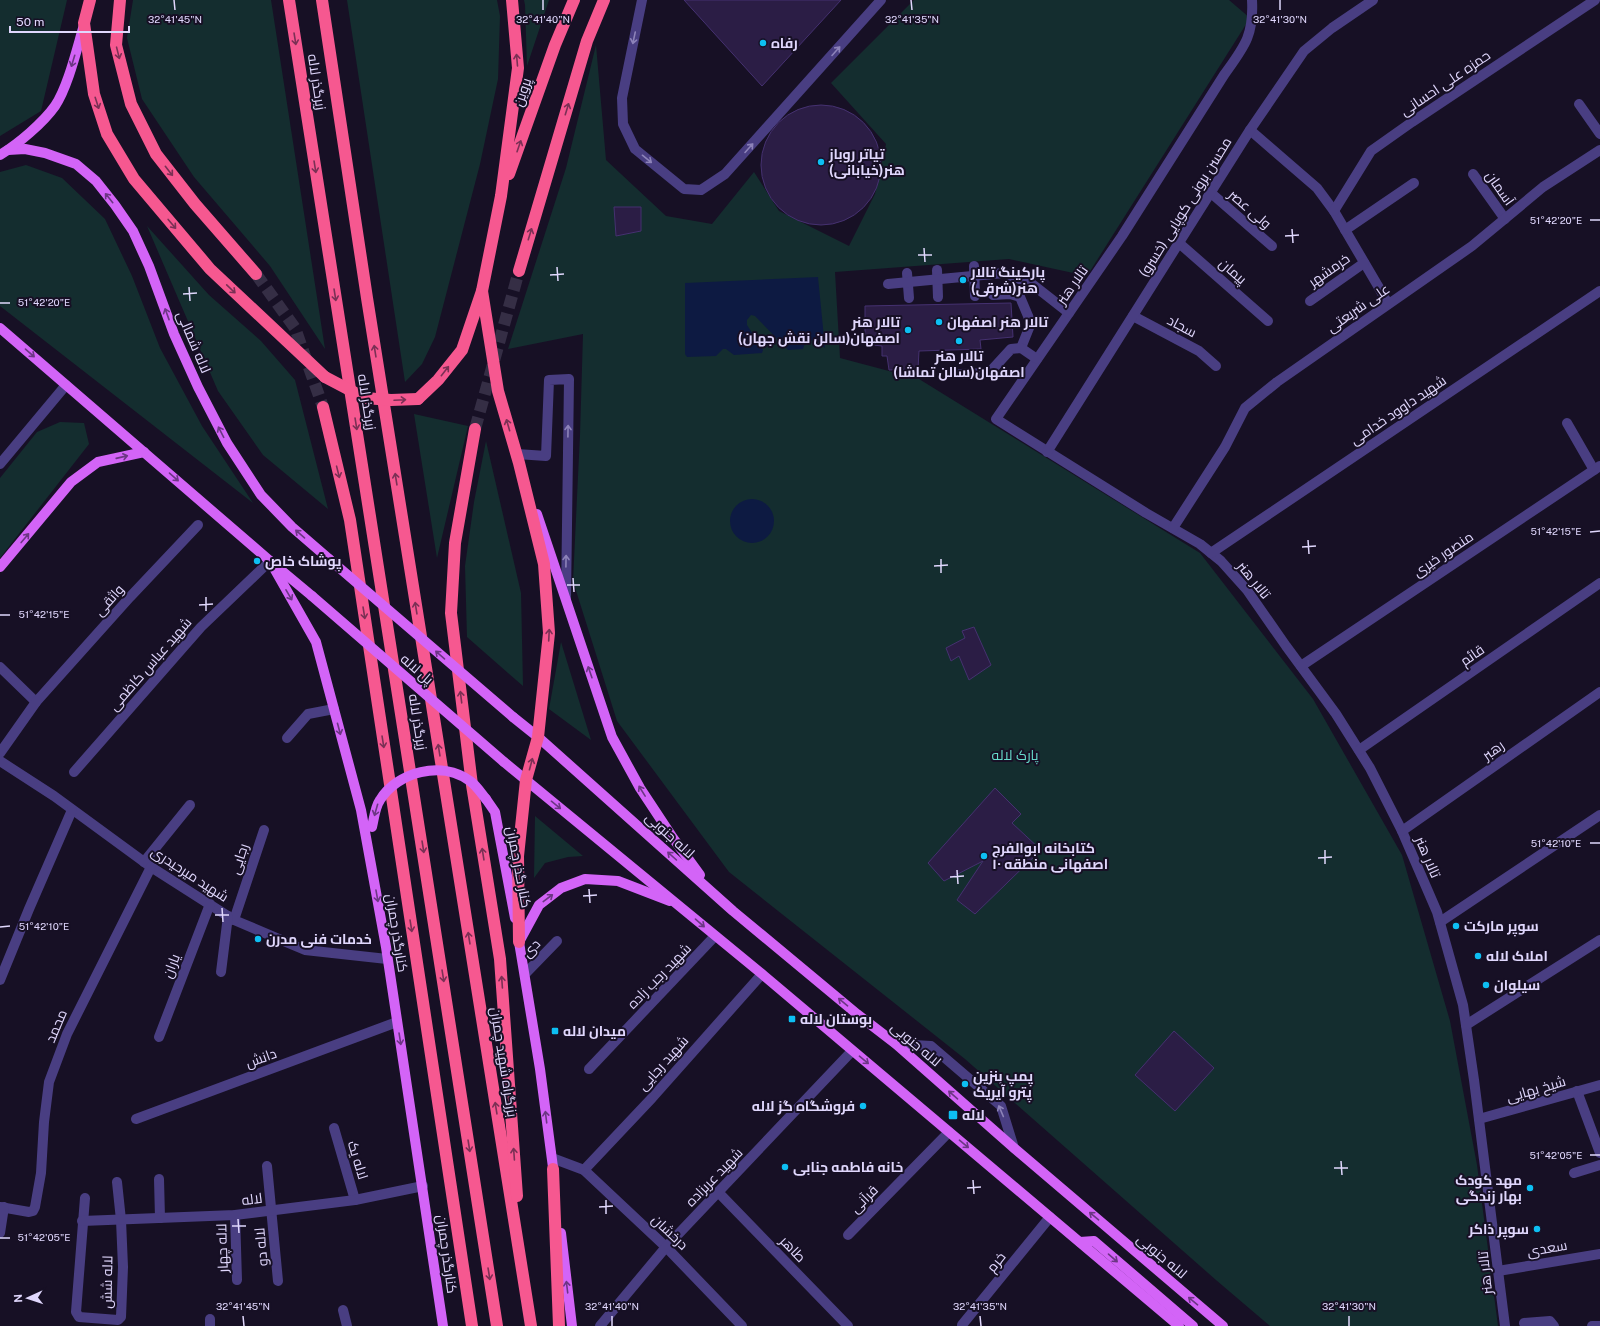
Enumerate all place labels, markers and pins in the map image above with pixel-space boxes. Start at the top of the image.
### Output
place label: رفاه [771,35,798,51]
marker: رفاه [758,38,768,48]
place label: تیاتر روباز هنر(خیابانی) [828,146,905,179]
marker: تیاتر روباز هنر(خیابانی) [816,157,826,167]
place label: پارکینگ تالار هنر(شرقی) [970,264,1045,297]
marker: پارکینگ تالار هنر(شرقی) [958,275,968,285]
place label: تالار هنر اصفهان(سالن نقش جهان) [738,314,901,347]
place label: تالار هنر اصفهان [947,314,1049,331]
marker: تالار هنر اصفهان [934,317,944,327]
marker: تالار هنر اصفهان(سالن نقش جهان) [903,325,913,335]
marker: تالار هنر اصفهان(سالن تماشا) [954,336,964,346]
place label: تالار هنر اصفهان(سالن تماشا) [893,348,1025,381]
place label: پوشاک خاص [265,553,341,572]
marker: پوشاک خاص [252,556,262,566]
place label: کتابخانه ابوالفرج اصفهانی منطقه ۱۰ [992,840,1108,873]
marker: کتابخانه ابوالفرج اصفهانی منطقه ۱۰ [979,851,989,861]
place label: سوپر مارکت [1464,918,1539,937]
marker: سوپر مارکت [1451,921,1461,931]
place label: خدمات فنی مدرن [266,931,372,948]
marker: خدمات فنی مدرن [253,934,263,944]
place label: املاک لاله [1486,948,1548,964]
marker: املاک لاله [1473,951,1483,961]
place label: سیلوان [1494,977,1540,994]
marker: سیلوان [1481,980,1491,990]
place label: بوستان لاله [800,1011,872,1028]
marker: بوستان لاله [787,1014,797,1024]
place label: میدان لاله [563,1023,626,1039]
marker: میدان لاله [550,1026,560,1036]
place label: پمپ بنزین پترو آیریک [973,1068,1033,1103]
marker: پمپ بنزین پترو آیریک [960,1079,970,1089]
place label: فروشگاه گز لاله [752,1098,855,1115]
marker: فروشگاه گز لاله [858,1101,868,1111]
place label: لاله [962,1107,985,1123]
marker: لاله [947,1109,959,1121]
place label: خانه فاطمه جنابی [793,1159,903,1176]
marker: خانه فاطمه جنابی [780,1162,790,1172]
place label: مهد کودک بهار زندگی [1455,1172,1522,1205]
marker: مهد کودک بهار زندگی [1525,1183,1535,1193]
place label: سوپر ذاکر [1468,1221,1529,1240]
marker: سوپر ذاکر [1532,1224,1542,1234]

